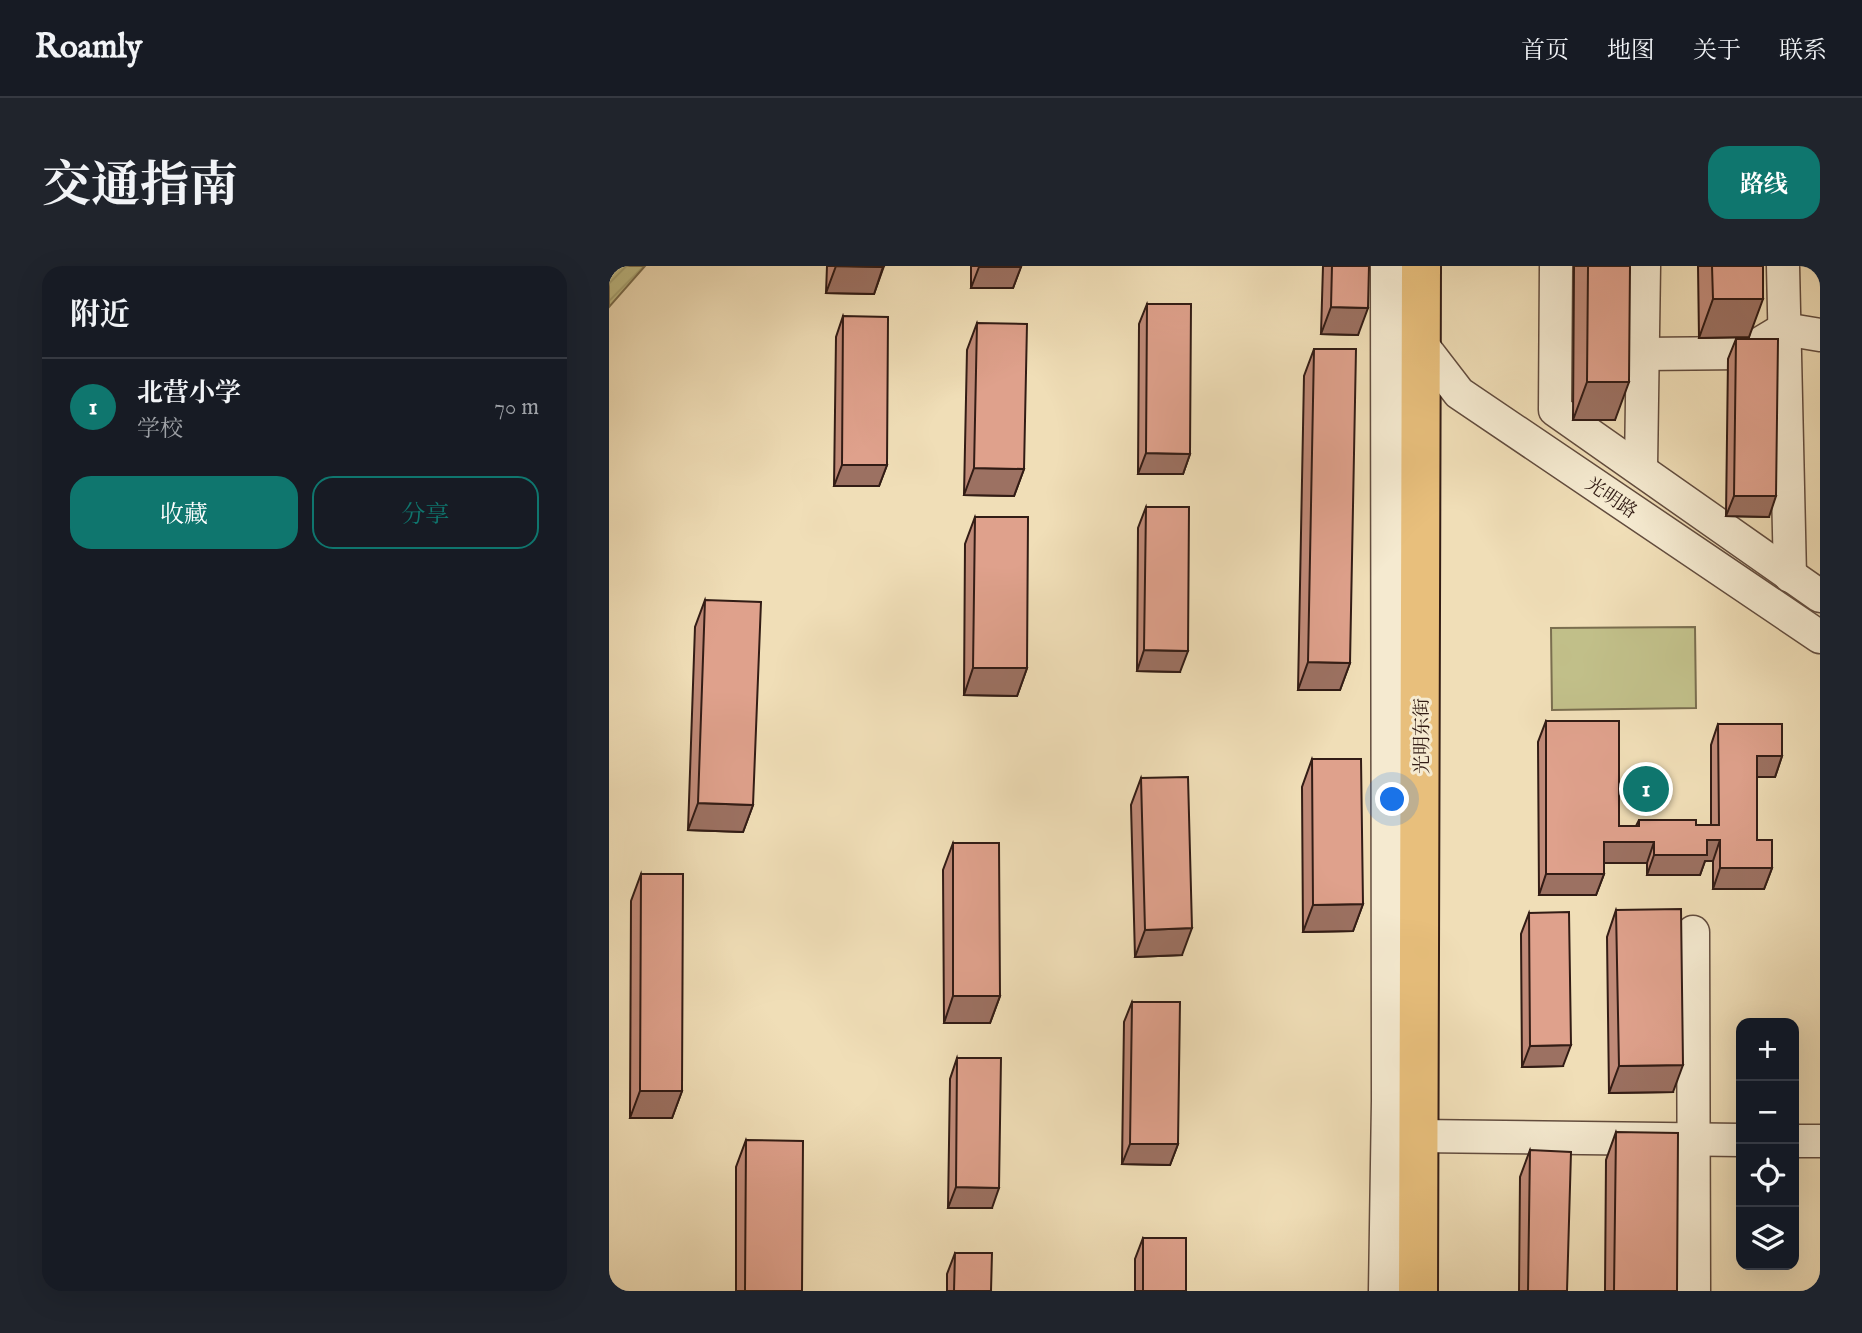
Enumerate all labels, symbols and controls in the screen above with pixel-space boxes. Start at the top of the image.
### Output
text: Roamly [35,27,142,69]
text: 首页 [1521,36,1569,67]
text: 地图 [1607,36,1655,67]
text: 关于 [1693,36,1741,67]
text: 联系 [1779,36,1827,67]
button: 路线 [1708,146,1820,219]
text: 交通指南 [42,157,238,219]
text: 附近 [70,297,130,335]
text: 北营小学 [137,377,241,410]
text: 1 [89,393,97,422]
text: 70 m [494,393,539,422]
text: 学校 [137,415,183,444]
street label: 光明路 [1581,473,1641,525]
button: 收藏 [70,476,298,549]
button: 分享 [312,476,539,549]
street label: 光明东街 [1411,698,1435,774]
pin: 1 [1623,763,1669,815]
your location [1375,782,1409,816]
map controls [1736,1018,1799,1270]
button: + [1736,1018,1799,1081]
button: − [1736,1081,1799,1144]
button: locate [1736,1144,1799,1207]
button: layers [1736,1207,1799,1270]

